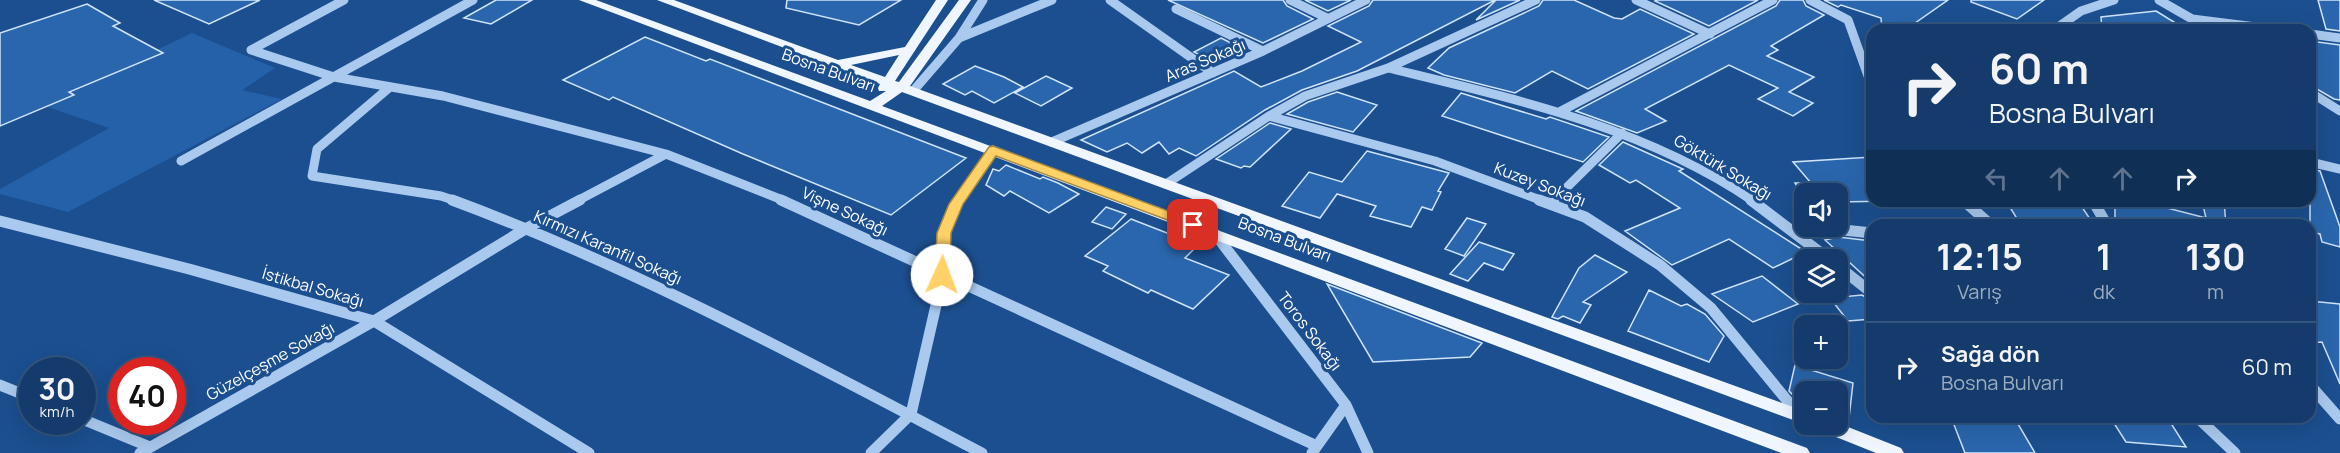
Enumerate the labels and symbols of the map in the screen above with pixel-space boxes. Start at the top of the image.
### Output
street label: Aras Sokağı [1161,33,1249,87]
street label: Bosna Bulvarı [779,43,879,97]
street label: Göktürk Sokağı [1670,129,1776,205]
street label: Kuzey Sokağı [1491,156,1589,212]
street label: Vişne Sokağı [798,181,892,241]
pin [1167,199,1218,250]
street label: Kırmızı Karanfil Sokağı [530,204,686,290]
street label: Bosna Bulvarı [1235,211,1335,267]
position arrow [910,243,974,307]
street label: İstikbal Sokağı [260,262,366,312]
street label: Toros Sokağı [1273,287,1347,375]
street label: Güzelçeşme Sokağı [202,317,338,405]
speed limit sign: 40 [108,357,186,435]

